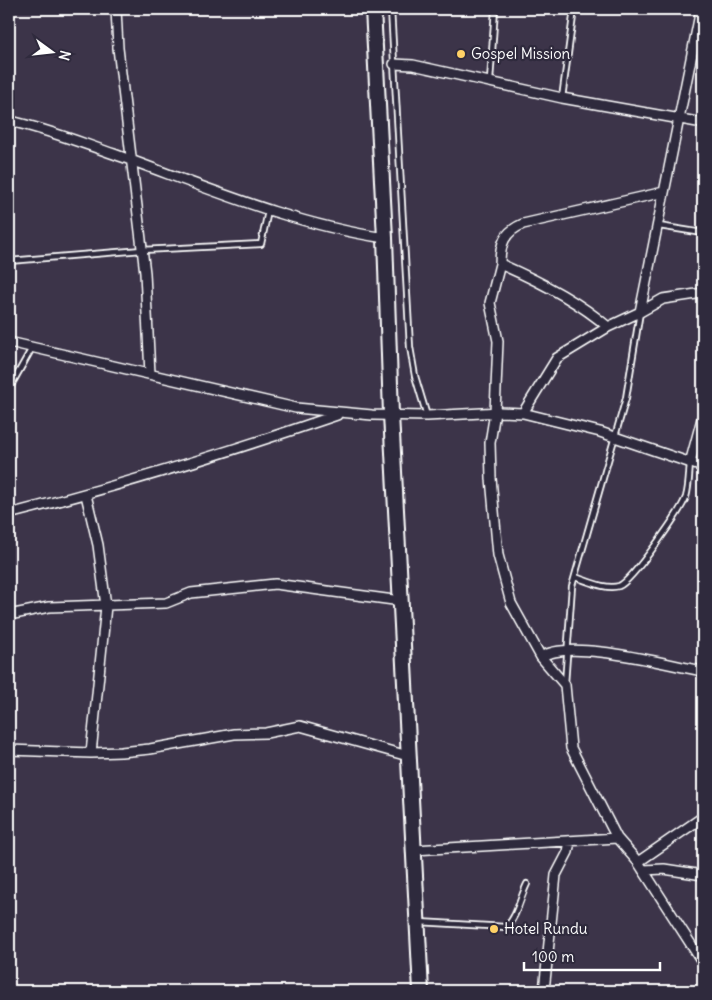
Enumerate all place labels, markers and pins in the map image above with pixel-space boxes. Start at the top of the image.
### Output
place label: Gospel Mission [471,44,571,63]
marker: Gospel Mission [455,48,467,60]
place label: Hotel Rundu [504,919,588,938]
marker: Hotel Rundu [488,923,500,935]

